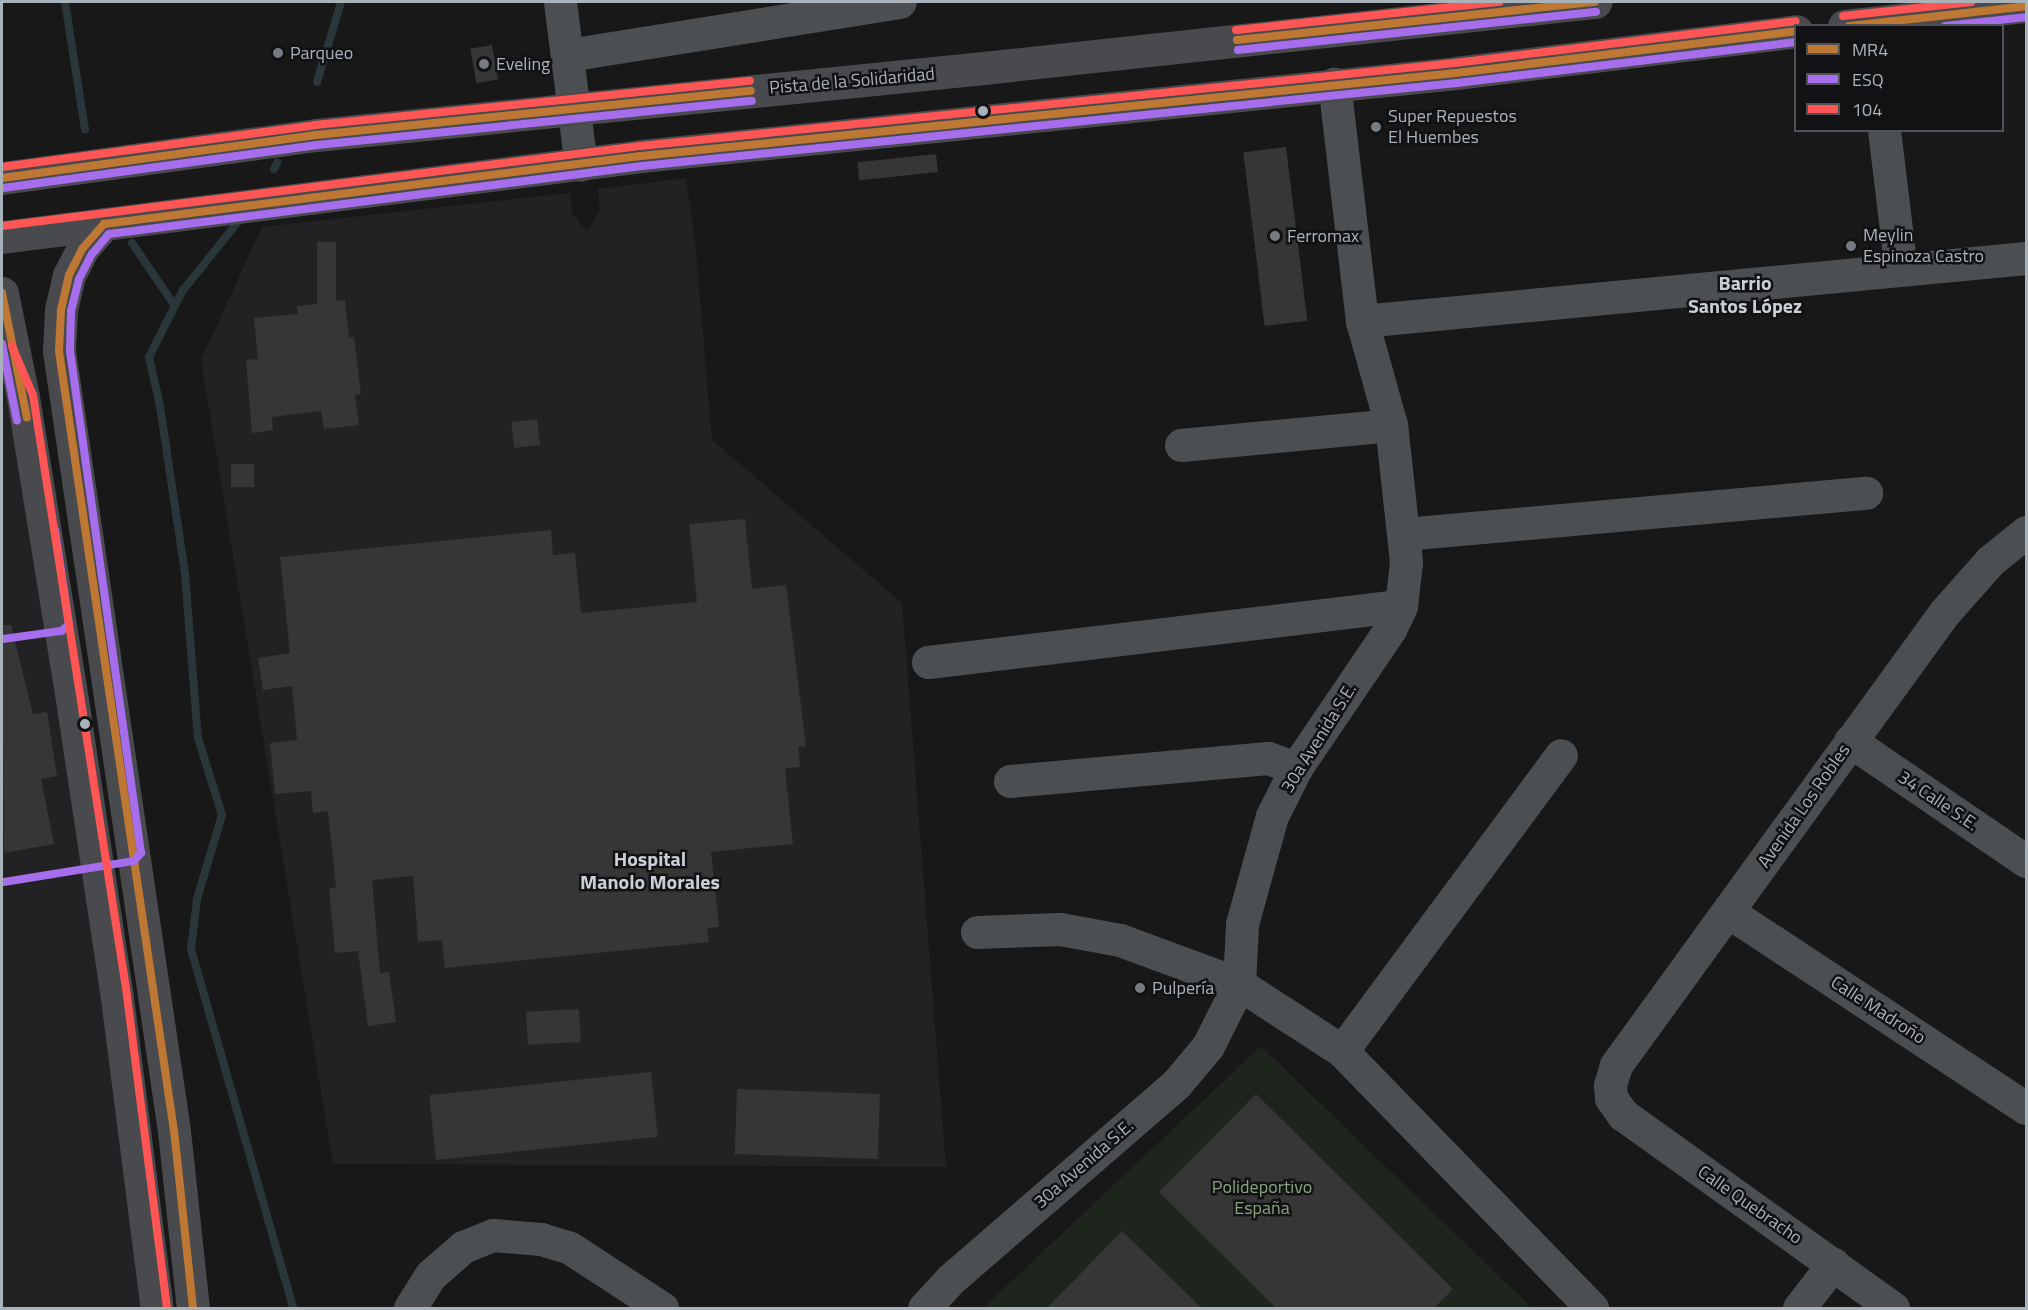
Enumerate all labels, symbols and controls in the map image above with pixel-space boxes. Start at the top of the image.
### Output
legend [1794,24,2004,132]
text: MR4 [1852,36,1888,63]
place label: Parqueo [290,42,353,64]
marker: Parqueo [271,46,285,60]
place label: Eveling [496,53,550,75]
marker: Eveling [477,57,491,71]
street label: Pista de la Solidaridad [768,63,936,99]
text: ESQ [1852,66,1884,93]
text: 104 [1852,96,1882,123]
unlabelled marker [977,105,989,117]
place label: Super Repuestos El Huembes [1388,106,1517,148]
marker: Super Repuestos El Huembes [1369,120,1383,134]
place label: Ferromax [1287,225,1359,247]
place label: Meylin Espinoza Castro [1863,225,1984,268]
marker: Ferromax [1268,229,1282,243]
marker: Meylin Espinoza Castro [1844,239,1858,253]
district label: Barrio Santos López [1688,271,1802,318]
street label: 30a Avenida S.E. [1277,679,1361,797]
unlabelled marker [79,718,91,730]
street label: Avenida Los Robles [1753,740,1855,872]
street label: 34 Calle S.E. [1894,766,1982,836]
district label: Hospital Manolo Morales [580,846,720,893]
street label: Calle Madroño [1827,971,1929,1049]
place label: Pulpería [1152,977,1214,999]
marker: Pulpería [1133,981,1147,995]
street label: 30a Avenida S.E. [1030,1115,1138,1213]
street label: Calle Quebracho [1694,1161,1806,1249]
park label: Polideportivo España [1212,1177,1312,1220]

